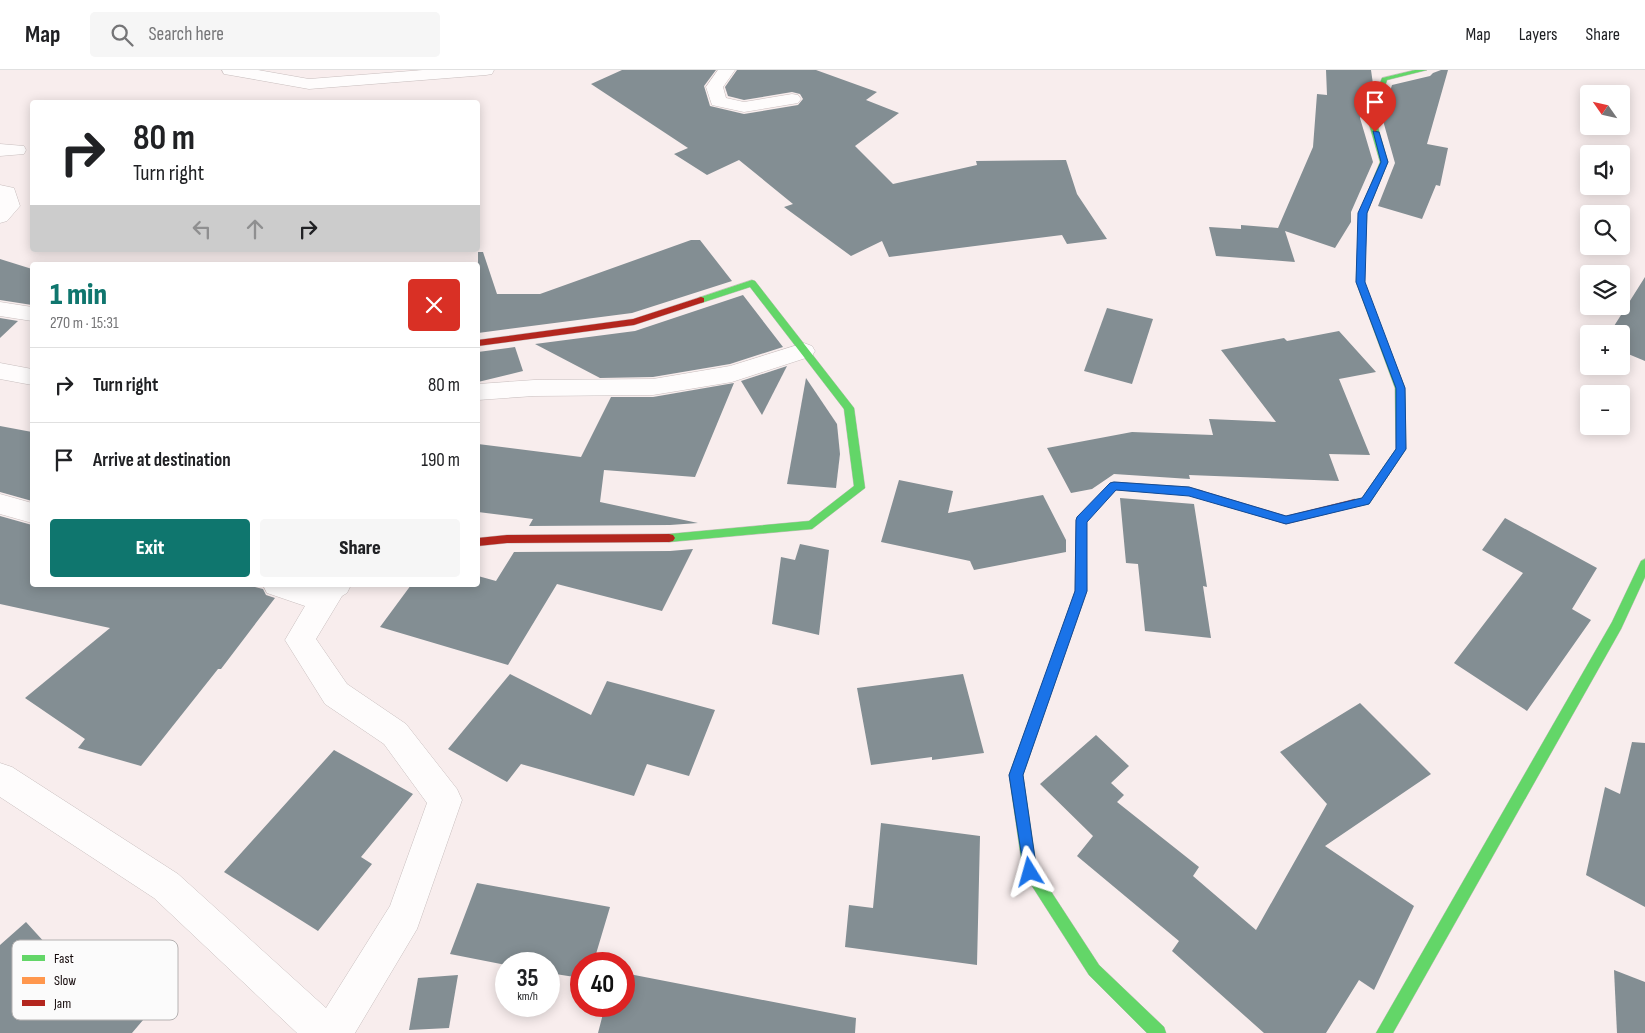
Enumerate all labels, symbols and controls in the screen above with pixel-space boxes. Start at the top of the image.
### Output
search box [90,12,440,57]
text: Map [25,20,60,49]
icon: search [108,21,136,49]
text: Search here [148,23,224,46]
text: Map [1466,24,1491,45]
text: Layers [1519,24,1558,45]
text: Share [1586,24,1620,45]
pin [1354,81,1396,132]
north arrow [1580,85,1630,135]
map controls [1580,85,1630,435]
icon: arrive [1361,88,1389,116]
text: 80 m [133,117,195,160]
icon: right [50,120,115,185]
button: sound [1580,145,1630,195]
text: Turn right [133,160,204,187]
button: search [1580,205,1630,255]
icon: left [188,215,216,243]
icon: ahead [241,215,269,243]
icon: right [294,215,322,243]
button: layers [1580,265,1630,315]
text: 1 min [50,277,107,313]
button: close [408,279,460,331]
text: 270 m · 15:31 [50,314,119,333]
button: + [1580,325,1630,375]
icon: right [50,371,78,399]
text: Turn right [93,374,158,397]
text: 80 m [428,374,460,397]
button: − [1580,385,1630,435]
icon: arrive [50,446,78,474]
text: Arrive at destination [93,449,231,472]
text: 190 m [421,449,460,472]
button: Exit [50,519,250,577]
button: Share [260,519,460,577]
position arrow [1003,845,1055,897]
legend [12,940,178,1020]
text: Fast [54,950,74,967]
speed limit sign: 40 [570,952,635,1017]
text: 35 [516,963,539,994]
text: Slow [54,972,76,989]
text: km/h [517,989,538,1004]
text: Jam [53,995,71,1012]

